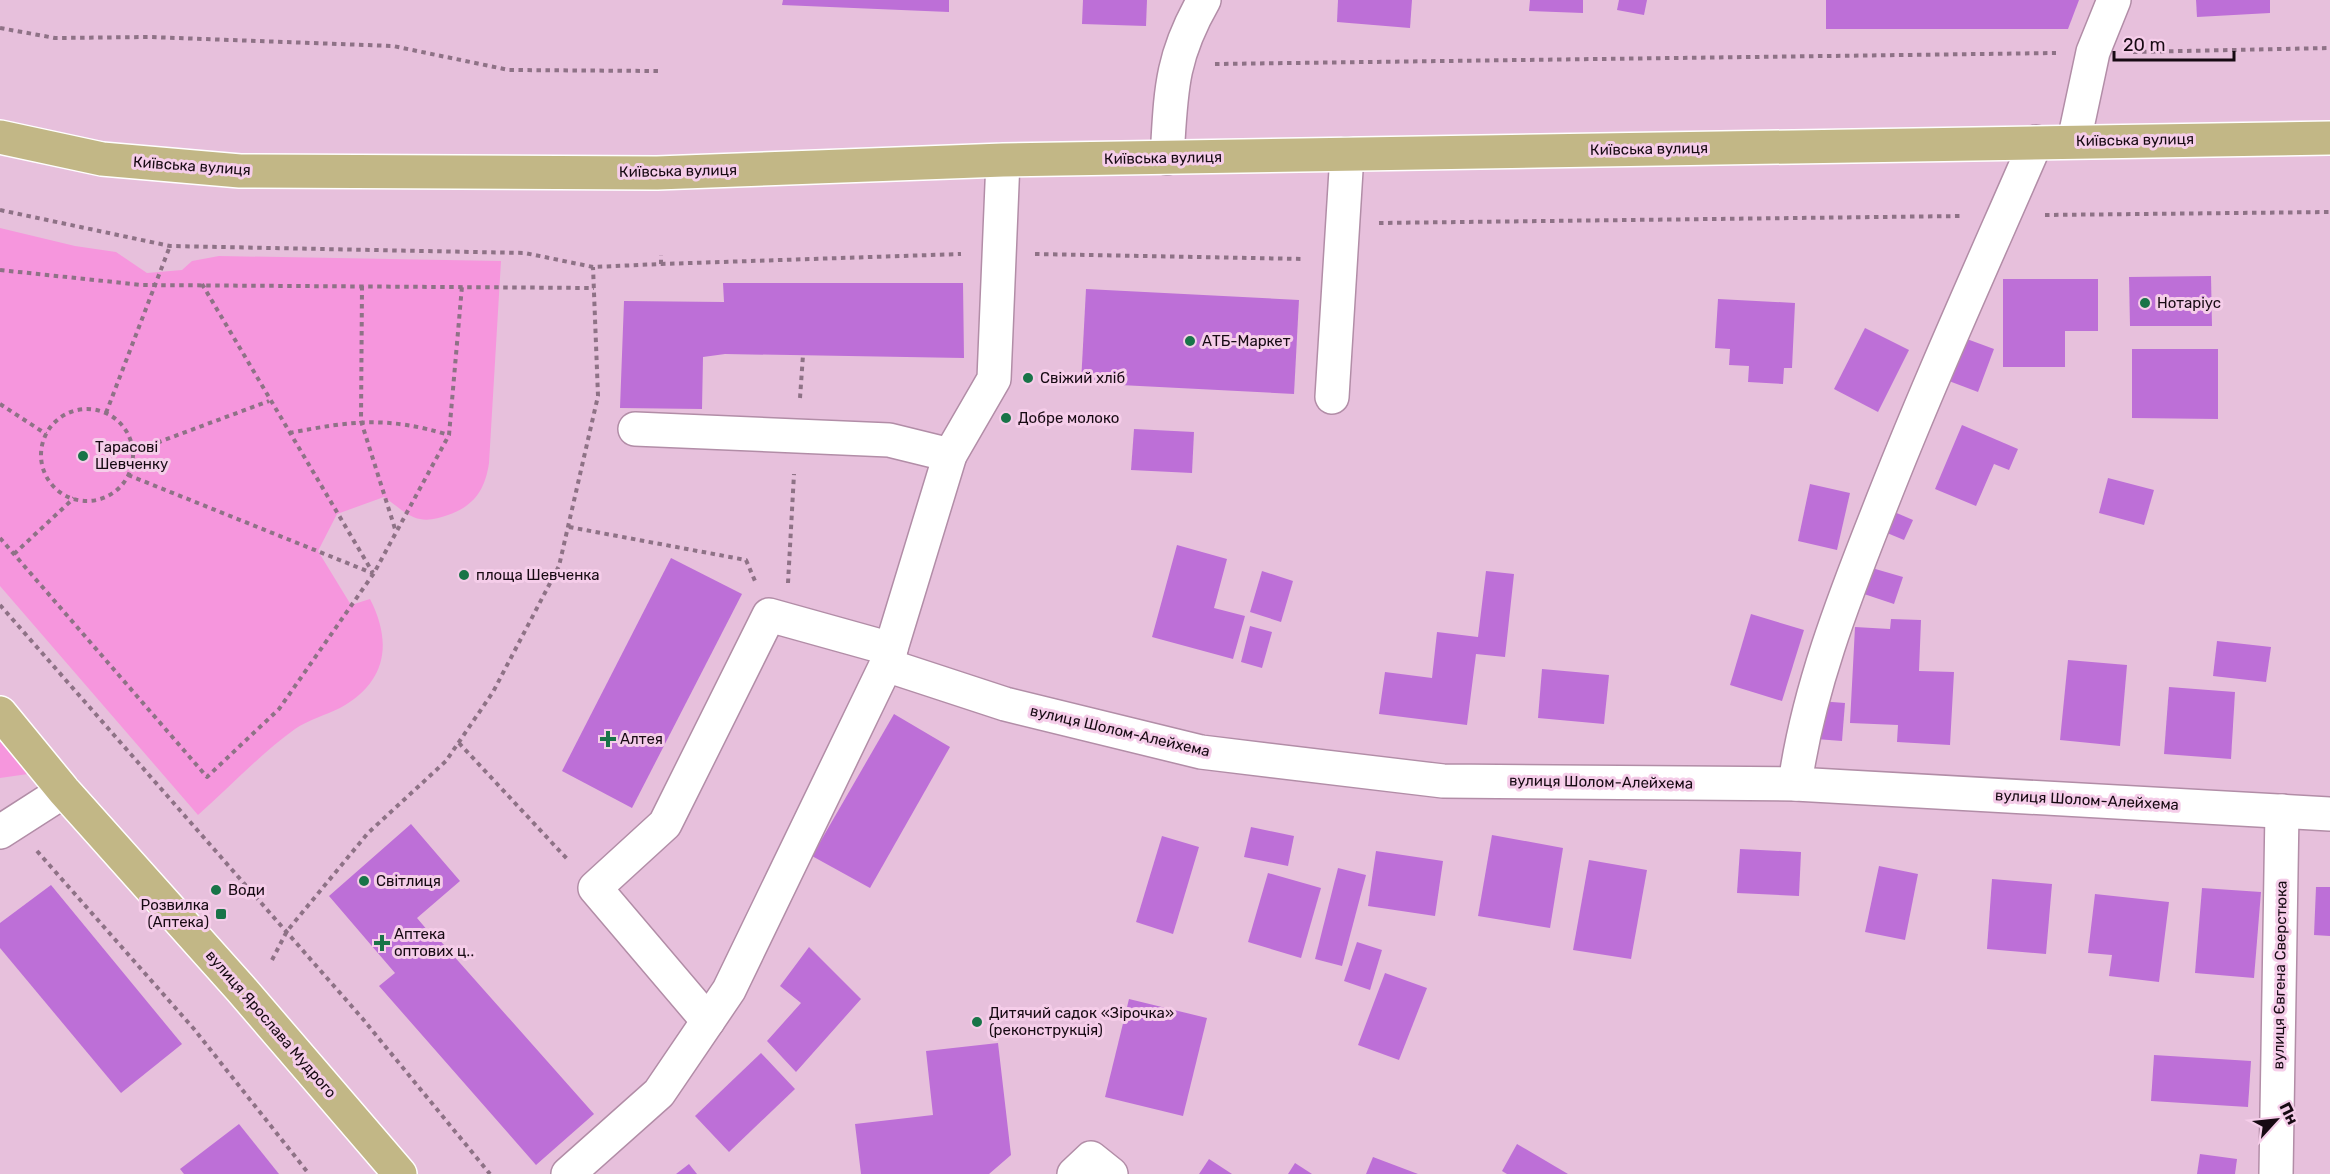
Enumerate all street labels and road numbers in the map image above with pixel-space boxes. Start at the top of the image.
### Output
street label: Київська вулиця [2076,130,2194,150]
street label: Київська вулиця [1590,139,1708,159]
street label: Київська вулиця [1104,148,1222,168]
street label: Київська вулиця [133,153,251,179]
street label: Київська вулиця [619,161,737,181]
street label: вулиця Шолом-Алейхема [1028,702,1212,760]
street label: вулиця Шолом-Алейхема [1509,771,1693,793]
street label: вулиця Шолом-Алейхема [1995,786,2179,814]
street label: вулиця Євгена Сверстюка [2269,880,2291,1070]
street label: вулиця Ярослава Мудрого [202,946,340,1102]

